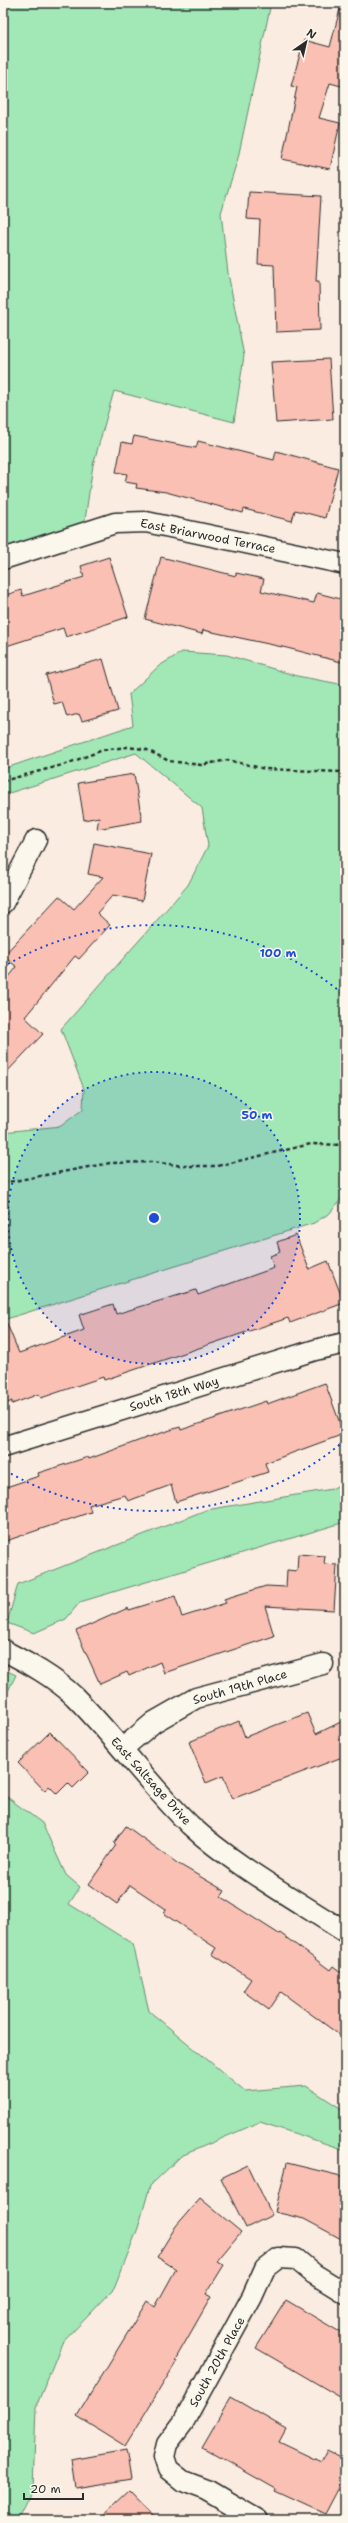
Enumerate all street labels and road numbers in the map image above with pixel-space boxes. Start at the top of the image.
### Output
street label: East Briarwood Terrace [139,515,277,557]
street label: South 18th Way [128,1373,221,1415]
street label: South 19th Place [191,1666,289,1708]
street label: East Saltsage Drive [107,1734,195,1829]
street label: South 20th Place [186,2314,249,2410]

